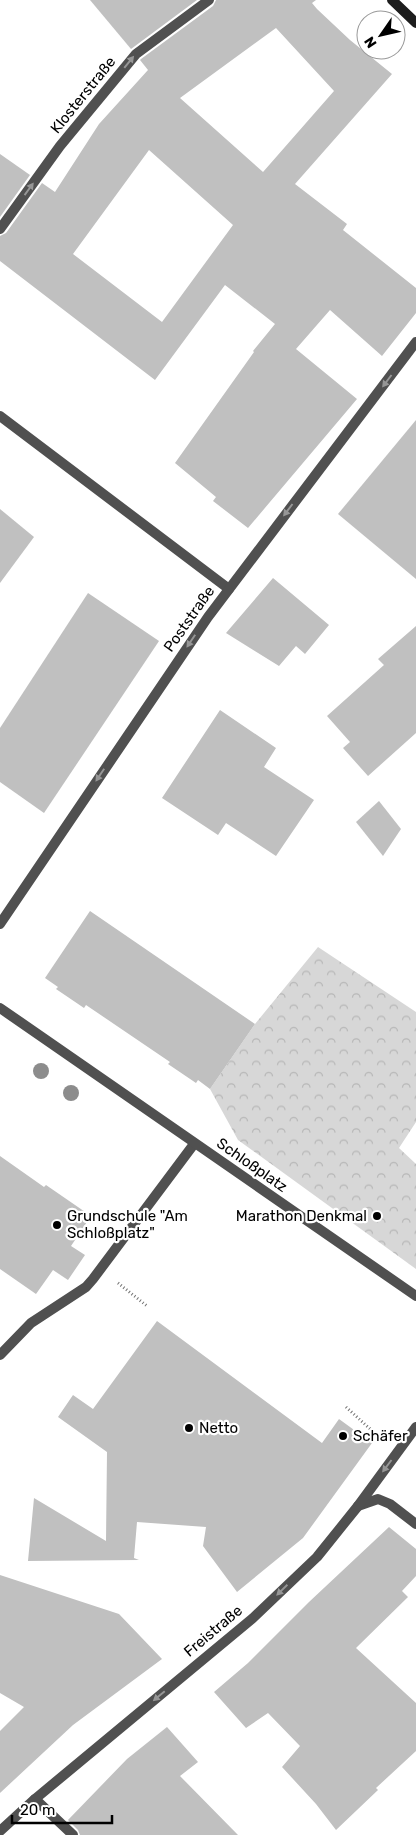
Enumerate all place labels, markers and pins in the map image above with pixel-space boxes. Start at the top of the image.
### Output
place label: Grundschule "Am Schloßplatz" [67,1207,188,1242]
place label: Marathon Denkmal [236,1207,367,1225]
marker: Marathon Denkmal [371,1210,383,1222]
marker: Grundschule "Am Schloßplatz" [51,1219,63,1231]
place label: Netto [199,1419,238,1437]
marker: Netto [183,1422,195,1434]
place label: Schäfer [353,1427,408,1445]
marker: Schäfer [337,1430,349,1442]

